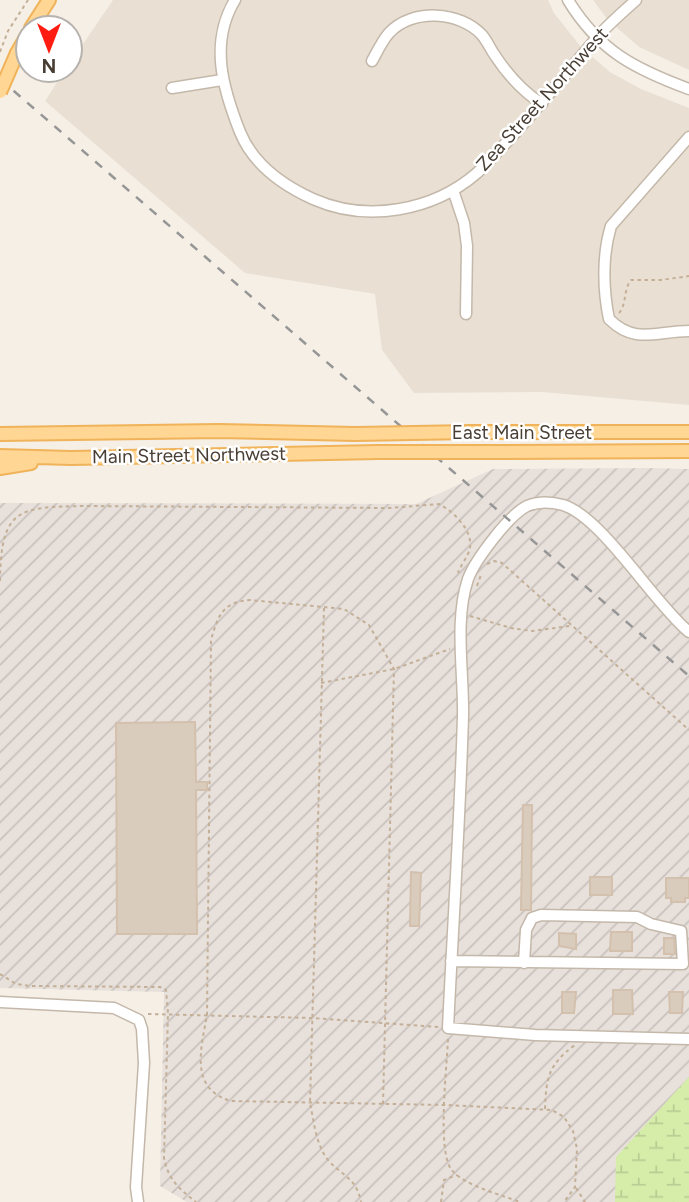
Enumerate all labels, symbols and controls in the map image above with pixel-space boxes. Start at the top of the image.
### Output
north arrow [14,14,84,84]
street label: Zea Street Northwest [471,22,613,176]
text: N [42,54,56,77]
street label: East Main Street [452,421,592,444]
street label: Main Street Northwest [92,442,286,468]

